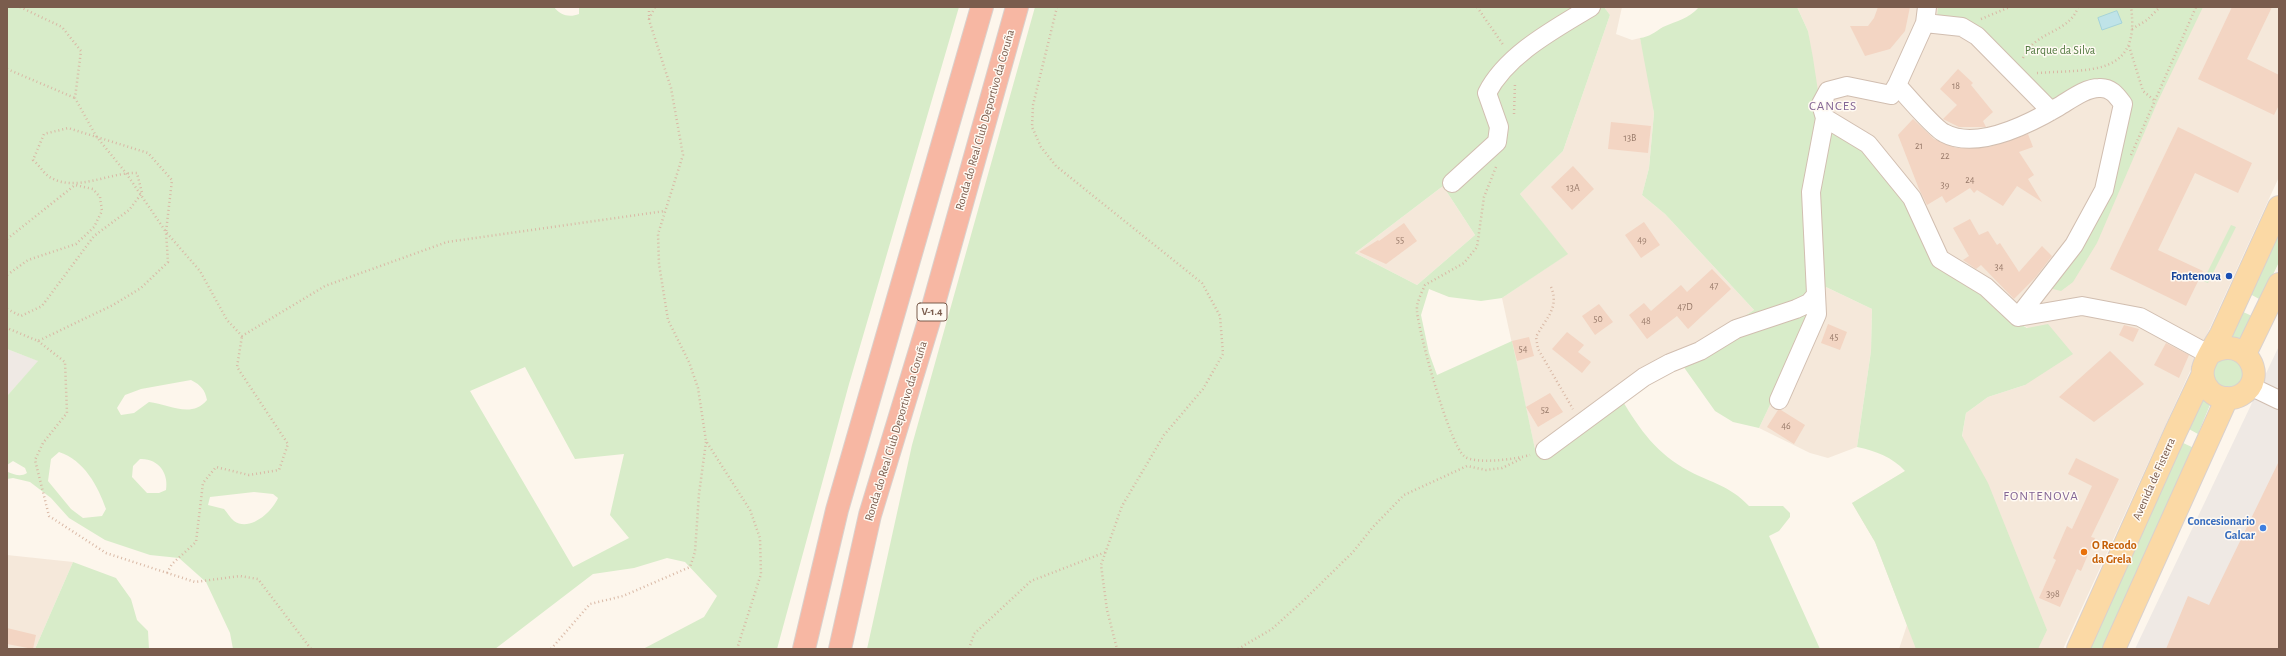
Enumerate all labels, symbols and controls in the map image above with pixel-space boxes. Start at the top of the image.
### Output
street label: Ronda do Real Club Deportivo da Coruña [952,28,1018,212]
park label: Parque da Silva [2025,43,2095,57]
house number: 18 [1952,80,1960,92]
district label: CANCES [1809,98,1857,114]
house number: 13B [1624,132,1636,144]
house number: 21 [1915,140,1923,152]
house number: 22 [1940,150,1950,162]
house number: 24 [1965,174,1975,186]
house number: 39 [1941,179,1949,191]
house number: 13A [1566,182,1580,194]
house number: 55 [1396,234,1404,246]
house number: 49 [1637,234,1647,246]
house number: 34 [1995,261,2003,273]
place label: Fontenova [2171,269,2221,283]
marker: Fontenova [2224,271,2234,281]
house number: 47 [1710,280,1718,292]
house number: 47D [1677,301,1693,313]
road number: V-1.4 [917,303,947,321]
house number: 50 [1593,313,1603,325]
house number: 48 [1641,315,1651,327]
house number: 45 [1830,331,1838,343]
street label: Ronda do Real Club Deportivo da Coruña [862,339,930,523]
house number: 54 [1519,343,1527,355]
house number: 52 [1541,404,1549,416]
house number: 46 [1781,420,1791,432]
street label: Avenida de Fisterra [2129,436,2179,522]
district label: FONTENOVA [2003,488,2079,504]
place label: Concesionario Galcar [2188,514,2255,542]
marker: Concesionario Galcar [2258,523,2268,533]
place label: O Recodo da Grela [2092,538,2137,566]
marker: O Recodo da Grela [2079,547,2089,557]
house number: 398 [2046,588,2060,600]

